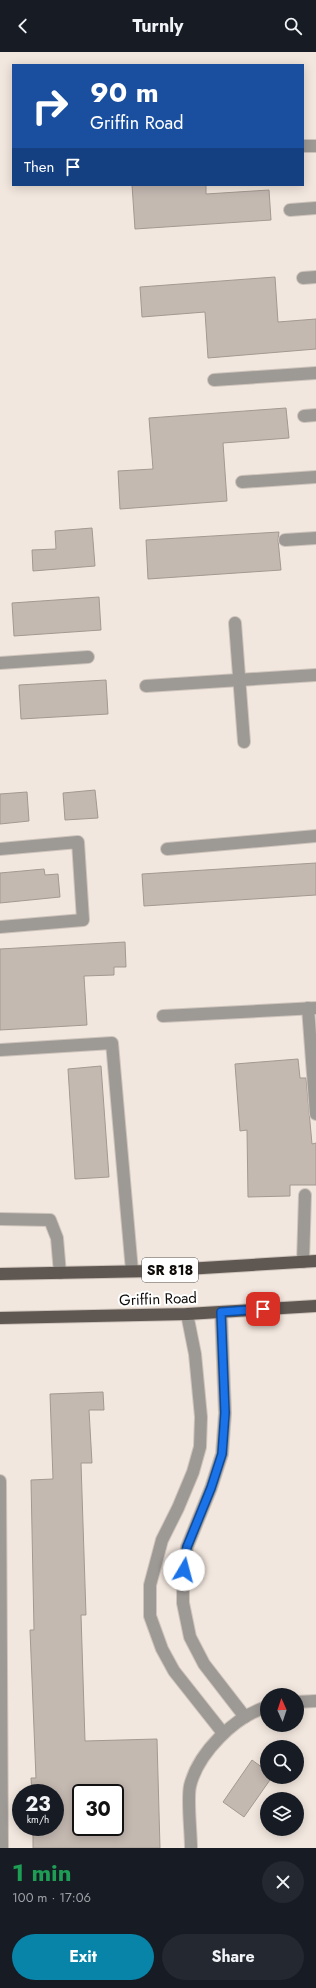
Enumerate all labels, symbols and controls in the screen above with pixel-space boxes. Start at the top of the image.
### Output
text: Turnly [133,13,184,39]
icon: back [12,15,34,37]
icon: search [282,15,304,37]
text: 90 m [90,72,159,113]
icon: right [24,80,76,132]
text: Griffin Road [90,110,183,136]
text: Then [24,156,54,178]
icon: arrive [62,156,84,178]
road number: SR 818 [142,1258,198,1282]
street label: Griffin Road [119,1287,197,1311]
pin [246,1292,280,1326]
icon: arrive [252,1298,274,1320]
position arrow [163,1549,205,1591]
north arrow [260,1688,304,1732]
map controls [260,1688,304,1836]
button: search [260,1740,304,1784]
speed limit sign: 30 [72,1784,124,1836]
text: 23 [25,1790,51,1819]
button: layers [260,1792,304,1836]
text: km/h [27,1812,49,1827]
text: 1 min [12,1855,72,1890]
button: close [262,1861,304,1903]
text: 100 m · 17:06 [12,1888,91,1907]
button: Exit [12,1934,154,1980]
button: Share [162,1934,304,1980]

